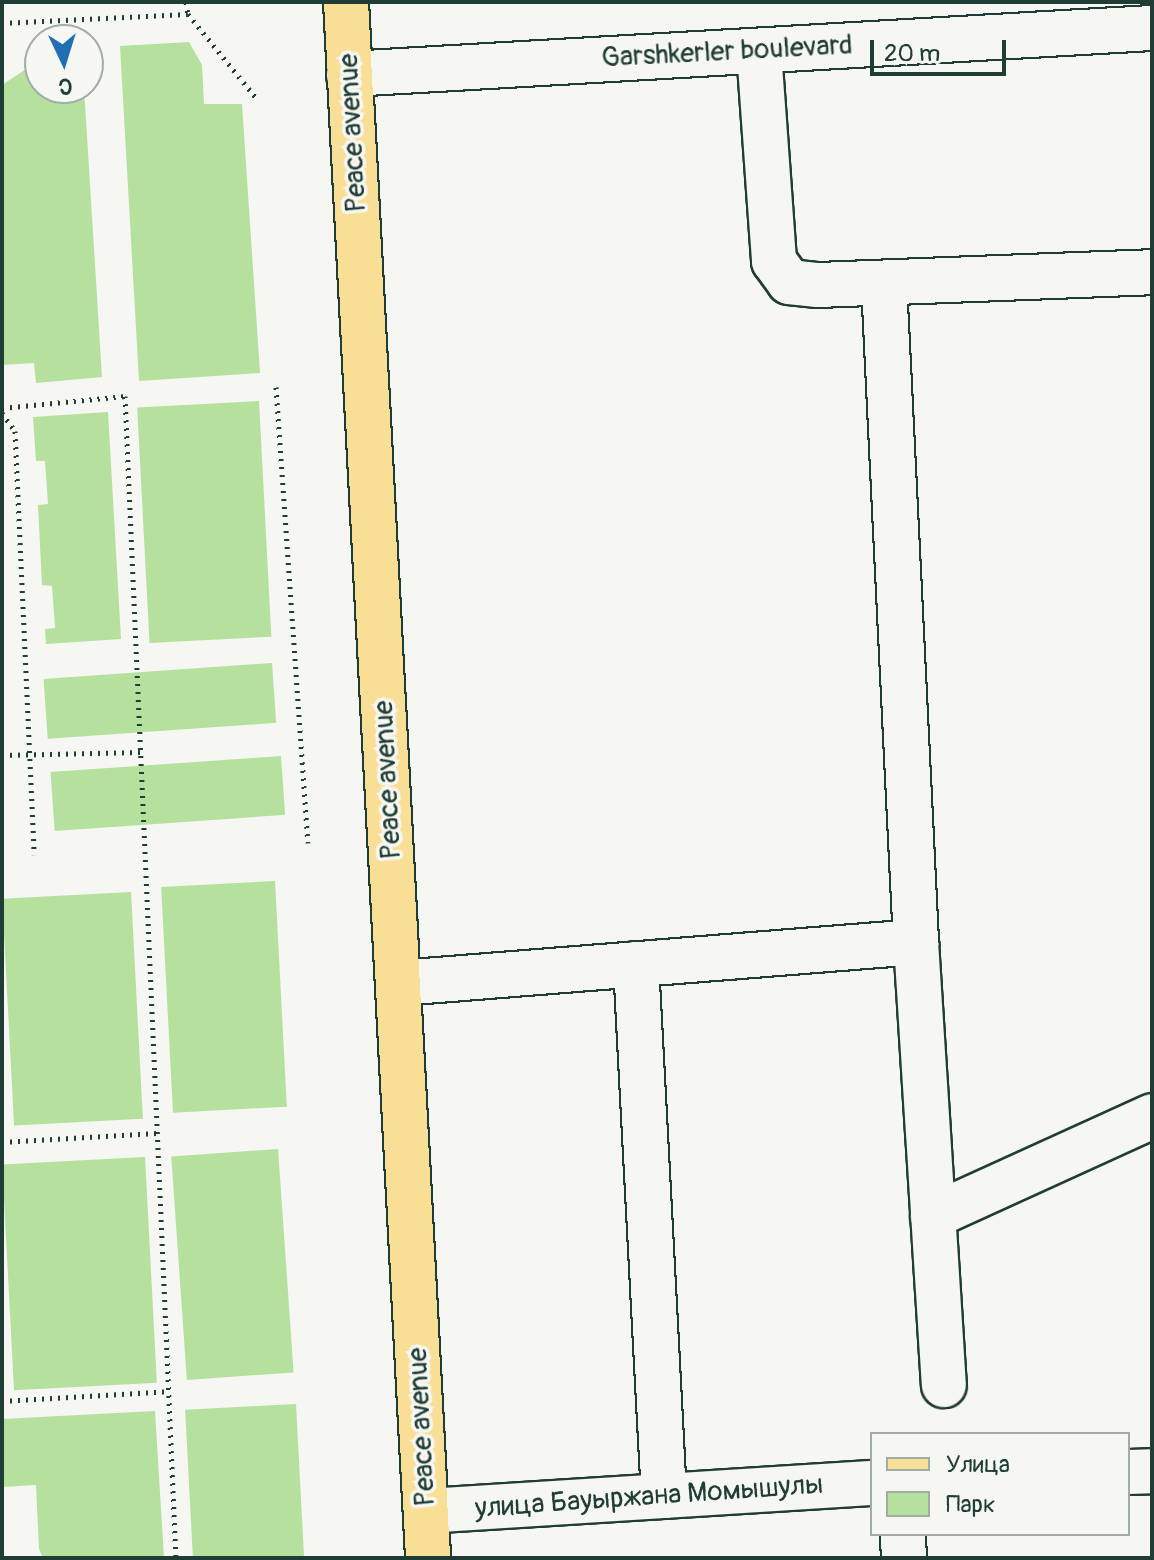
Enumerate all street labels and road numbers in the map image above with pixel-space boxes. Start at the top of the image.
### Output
street label: Garshkerler boulevard [601,29,853,75]
street label: Peace avenue [332,53,374,213]
street label: Peace avenue [367,700,409,860]
street label: Peace avenue [401,1347,443,1507]
street label: улица Бауыржана Момышулы [474,1468,824,1526]

